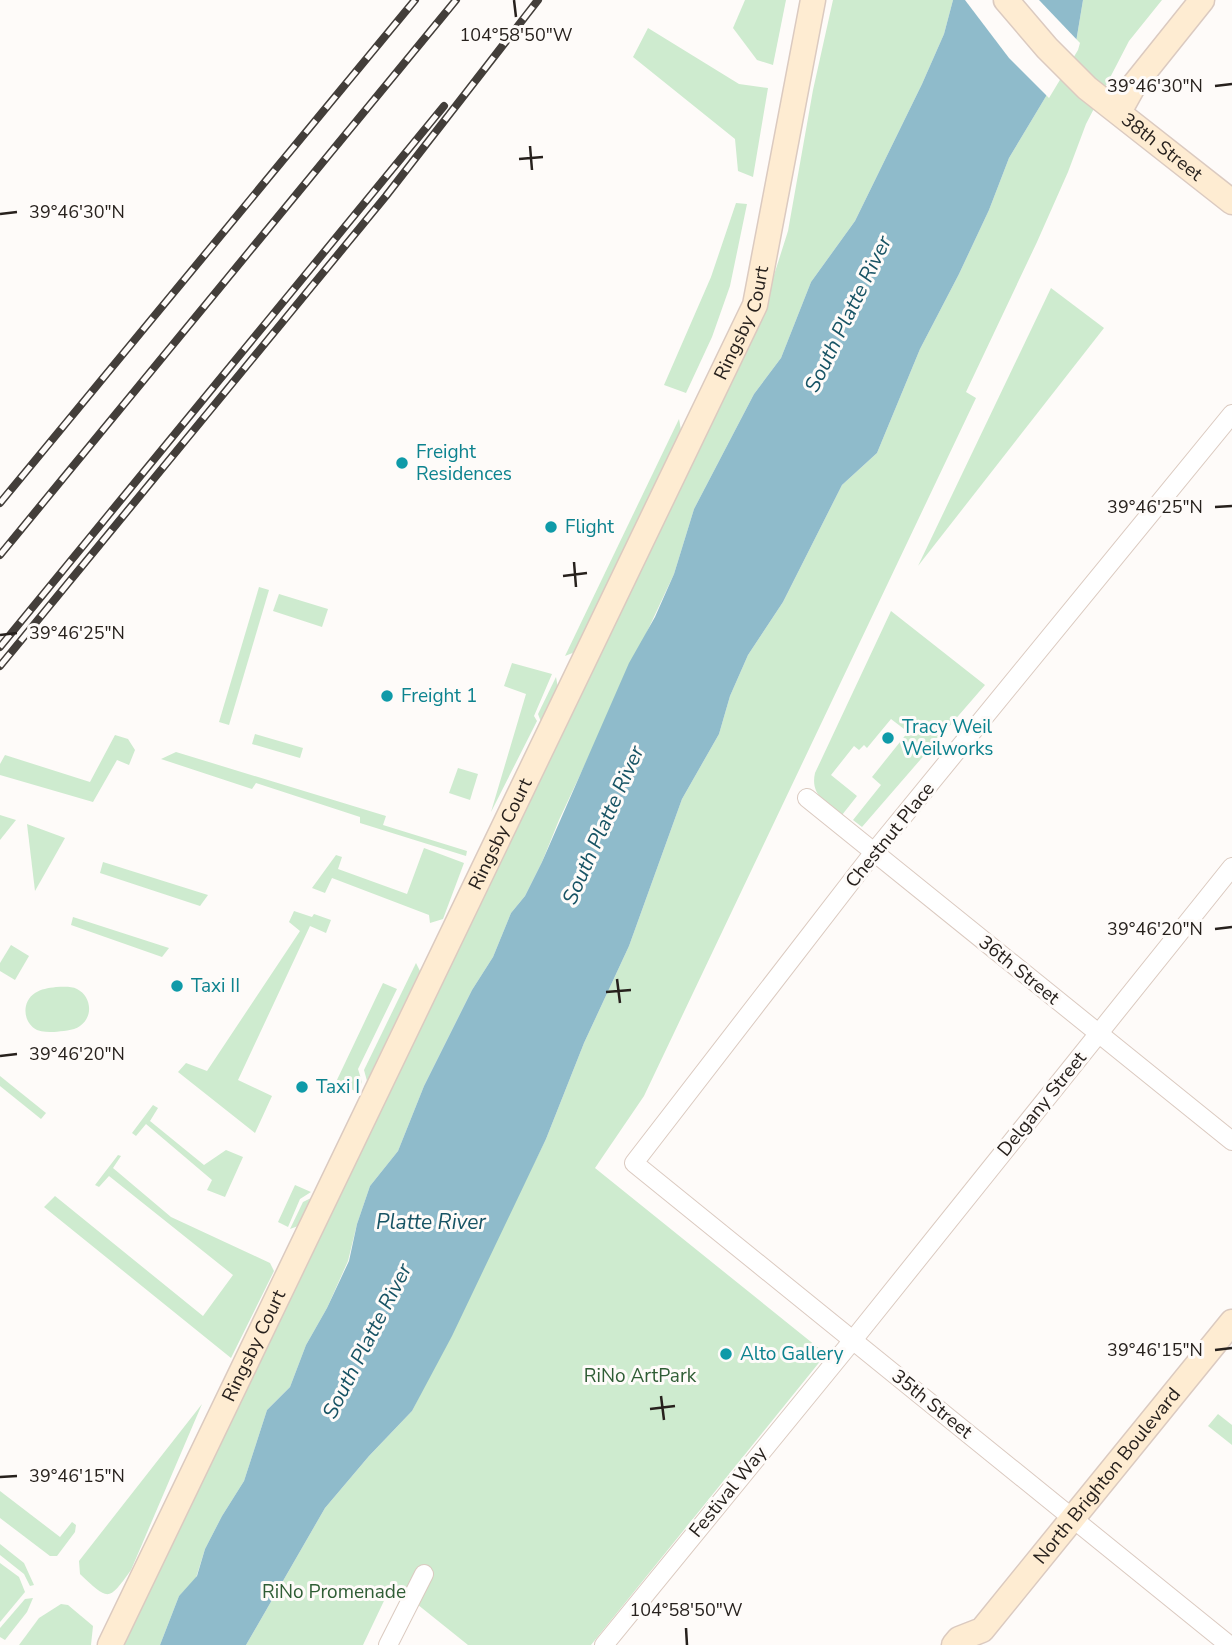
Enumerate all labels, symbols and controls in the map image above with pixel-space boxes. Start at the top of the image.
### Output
text: 104°58'50"W [459,23,573,47]
text: 39°46'30"N [1107,74,1203,98]
street label: 38th Street [1116,107,1208,187]
text: 39°46'30"N [29,200,125,224]
water label: South Platte River [798,231,898,397]
street label: Ringsby Court [708,263,775,384]
place label: Freight Residences [416,439,512,487]
marker: Freight Residences [394,455,410,471]
text: 39°46'25"N [1107,495,1203,519]
place label: Flight [565,514,614,540]
marker: Flight [543,519,559,535]
text: 39°46'25"N [29,621,125,645]
place label: Freight 1 [401,683,477,709]
marker: Freight 1 [379,688,395,704]
place label: Tracy Weil Weilworks [902,714,993,762]
marker: Tracy Weil Weilworks [880,730,896,746]
water label: South Platte River [555,741,651,909]
street label: Ringsby Court [462,774,538,894]
street label: Chestnut Place [839,777,941,893]
text: 39°46'20"N [1107,917,1203,941]
street label: 36th Street [973,929,1065,1011]
place label: Taxi II [191,973,240,999]
marker: Taxi II [169,978,185,994]
text: 39°46'20"N [29,1042,125,1066]
street label: Delgany Street [992,1046,1093,1162]
place label: Taxi I [316,1074,360,1100]
marker: Taxi I [294,1079,310,1095]
water label: Platte River [376,1208,486,1236]
water label: South Platte River [316,1258,418,1423]
street label: Ringsby Court [216,1285,292,1406]
text: 39°46'15"N [1107,1338,1203,1362]
place label: Alto Gallery [740,1341,844,1367]
marker: Alto Gallery [718,1346,734,1362]
park label: RiNo ArtPark [584,1363,697,1389]
street label: 35th Street [886,1363,978,1445]
street label: North Brighton Boulevard [1028,1382,1187,1570]
street label: Festival Way [683,1441,773,1543]
text: 39°46'15"N [29,1464,125,1488]
park label: RiNo Promenade [262,1579,406,1605]
text: 104°58'50"W [629,1598,743,1622]

